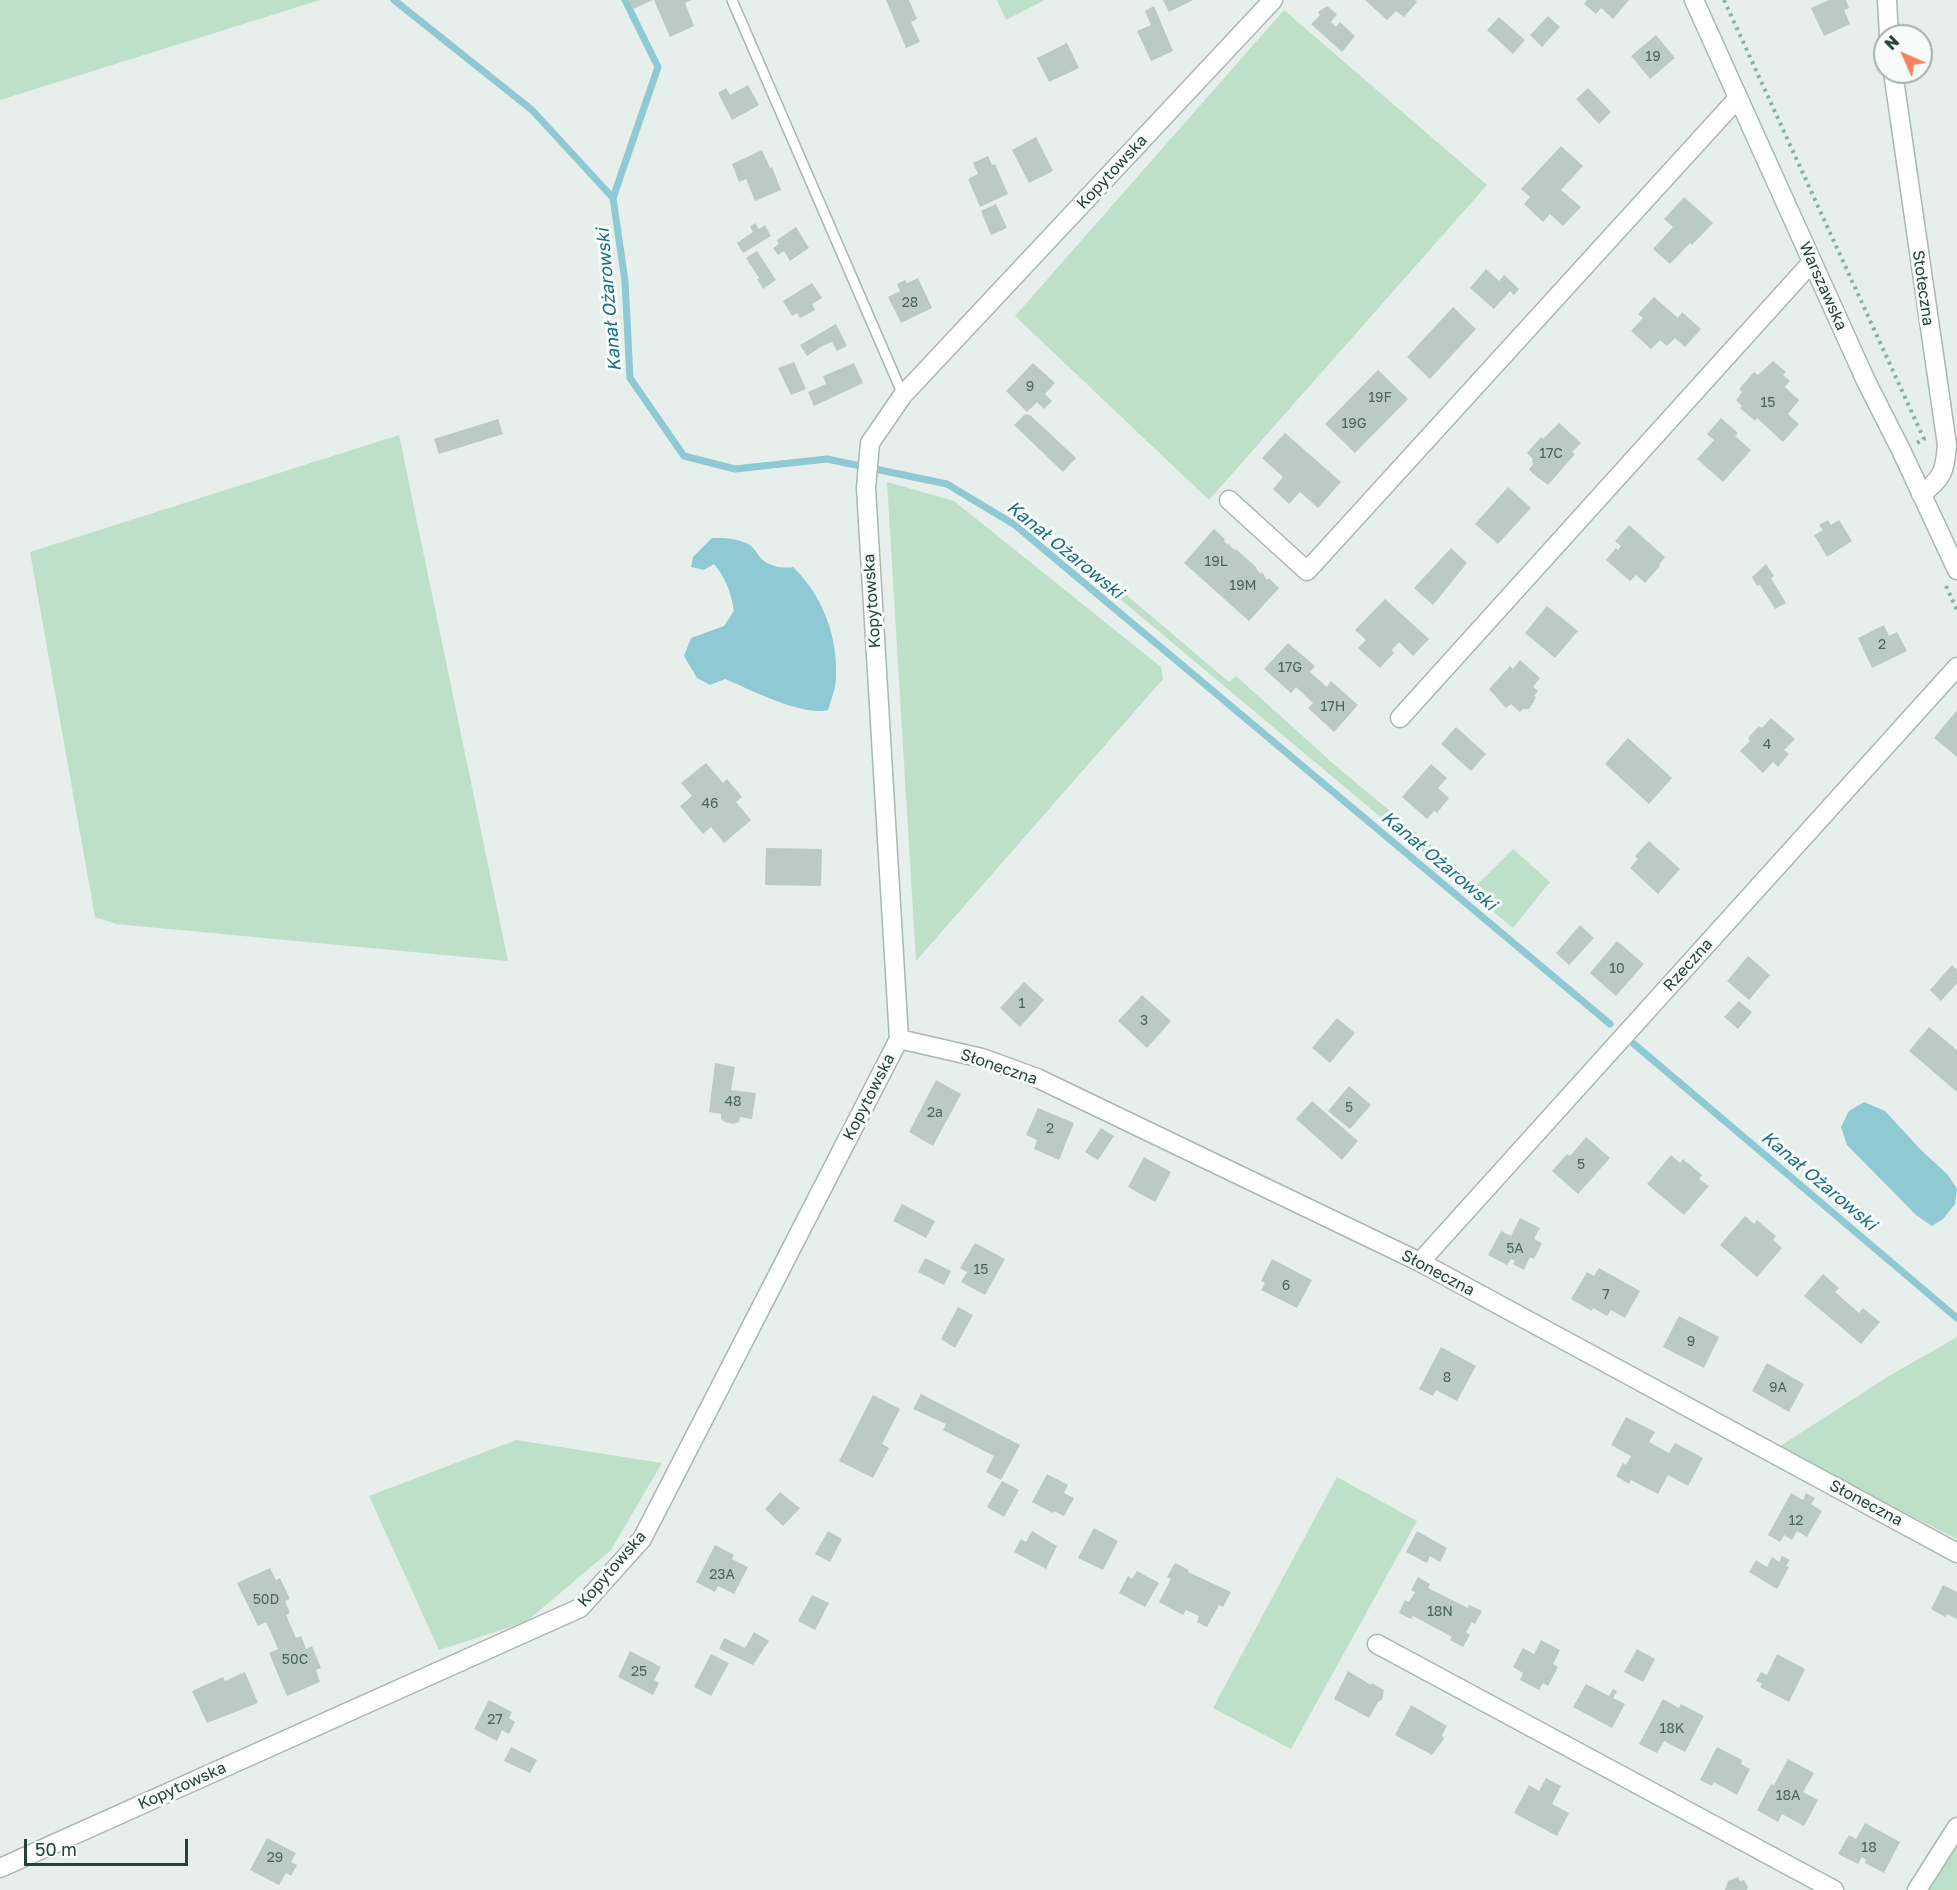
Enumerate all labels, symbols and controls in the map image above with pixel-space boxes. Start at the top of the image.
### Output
north arrow [1873,24,1933,84]
text: N [1880,31,1903,54]
house number: 19 [1645,49,1661,65]
street label: Kopytowska [1073,131,1151,213]
water label: Kanał Ożarowski [592,228,626,372]
street label: Warszawska [1795,239,1851,333]
street label: Stołeczna [1908,249,1938,327]
house number: 28 [902,295,918,311]
house number: 9 [1026,379,1034,395]
house number: 19F [1368,390,1392,406]
house number: 15 [1761,395,1775,411]
house number: 19G [1341,416,1367,432]
house number: 17C [1539,446,1563,462]
water label: Kanał Ożarowski [1002,496,1128,604]
street label: Kopytowska [859,553,885,649]
house number: 19L [1204,554,1228,570]
house number: 19M [1229,578,1257,594]
house number: 2 [1878,637,1886,653]
house number: 17G [1278,660,1302,676]
house number: 17H [1321,699,1345,715]
house number: 4 [1763,737,1771,753]
house number: 46 [701,796,719,812]
water label: Kanał Ożarowski [1377,807,1501,915]
street label: Rzeczna [1659,935,1717,995]
house number: 10 [1609,961,1625,977]
house number: 1 [1019,996,1025,1012]
house number: 3 [1140,1013,1148,1029]
street label: Słoneczna [958,1045,1040,1089]
street label: Kopytowska [839,1051,899,1143]
house number: 48 [724,1094,742,1110]
house number: 5 [1345,1100,1353,1116]
house number: 2a [927,1105,943,1121]
house number: 2 [1046,1121,1054,1137]
water label: Kanał Ożarowski [1757,1127,1881,1235]
house number: 5 [1577,1157,1585,1173]
house number: 5A [1506,1241,1524,1257]
street label: Słoneczna [1398,1246,1478,1300]
house number: 15 [974,1262,988,1278]
house number: 6 [1282,1278,1290,1294]
house number: 7 [1602,1287,1610,1303]
house number: 9 [1687,1334,1695,1350]
house number: 8 [1443,1370,1451,1386]
house number: 9A [1769,1380,1787,1396]
street label: Słoneczna [1826,1476,1906,1530]
house number: 12 [1789,1513,1803,1529]
street label: Kopytowska [574,1527,650,1611]
house number: 23A [709,1567,735,1583]
house number: 50D [253,1592,279,1608]
house number: 18N [1427,1604,1453,1620]
house number: 50C [282,1652,308,1668]
house number: 25 [631,1664,647,1680]
house number: 27 [487,1712,503,1728]
house number: 18K [1660,1721,1684,1737]
street label: Kopytowska [135,1758,229,1814]
house number: 18A [1776,1788,1800,1804]
scale bar [27,1827,190,1865]
text: 50 m [35,1838,77,1860]
house number: 18 [1861,1840,1877,1856]
house number: 29 [267,1850,283,1866]

